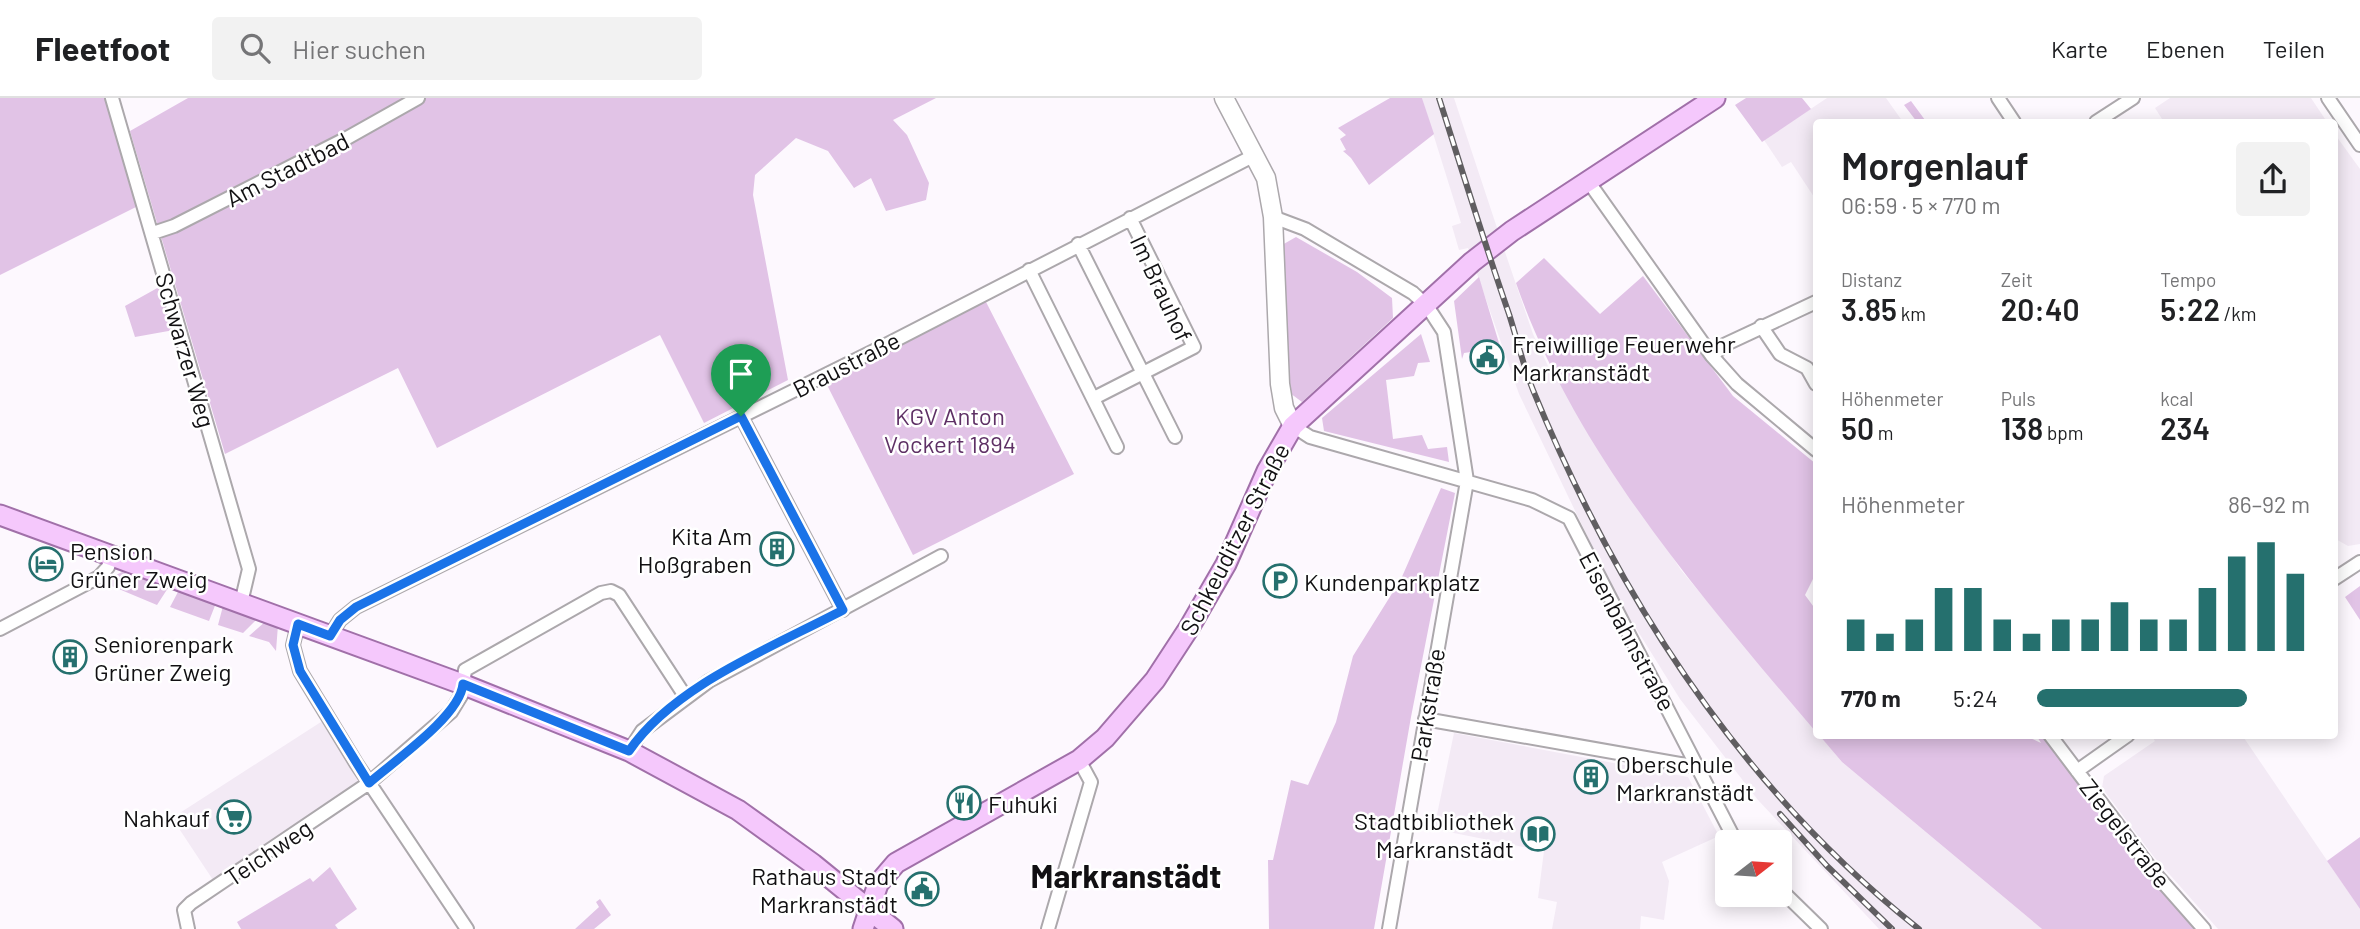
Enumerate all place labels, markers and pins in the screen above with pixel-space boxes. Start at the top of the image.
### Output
place label: Freiwillige Feuerwehr Markranstädt [1512,329,1736,386]
public building icon: Freiwillige Feuerwehr Markranstädt [1468,338,1506,376]
pin [711,344,771,416]
place label: Kita Am Hoßgraben [638,521,752,578]
building icon: Kita Am Hoßgraben [758,530,796,568]
place label: Pension Grüner Zweig [70,536,207,593]
hotel icon: Pension Grüner Zweig [27,545,65,583]
parking icon: Kundenparkplatz [1261,562,1299,600]
place label: Kundenparkplatz [1304,567,1480,596]
place label: Seniorenpark Grüner Zweig [94,629,234,686]
building icon: Seniorenpark Grüner Zweig [51,638,89,676]
place label: Oberschule Markranstädt [1616,749,1754,806]
building icon: Oberschule Markranstädt [1572,758,1610,796]
restaurant icon: Fuhuki [945,784,983,822]
place label: Fuhuki [988,789,1058,818]
supermarket icon: Nahkauf [215,798,253,836]
place label: Nahkauf [123,803,210,832]
place label: Stadtbibliothek Markranstädt [1354,806,1514,863]
library icon: Stadtbibliothek Markranstädt [1519,815,1557,853]
place label: Rathaus Stadt Markranstädt [751,861,898,918]
public building icon: Rathaus Stadt Markranstädt [903,870,941,908]

